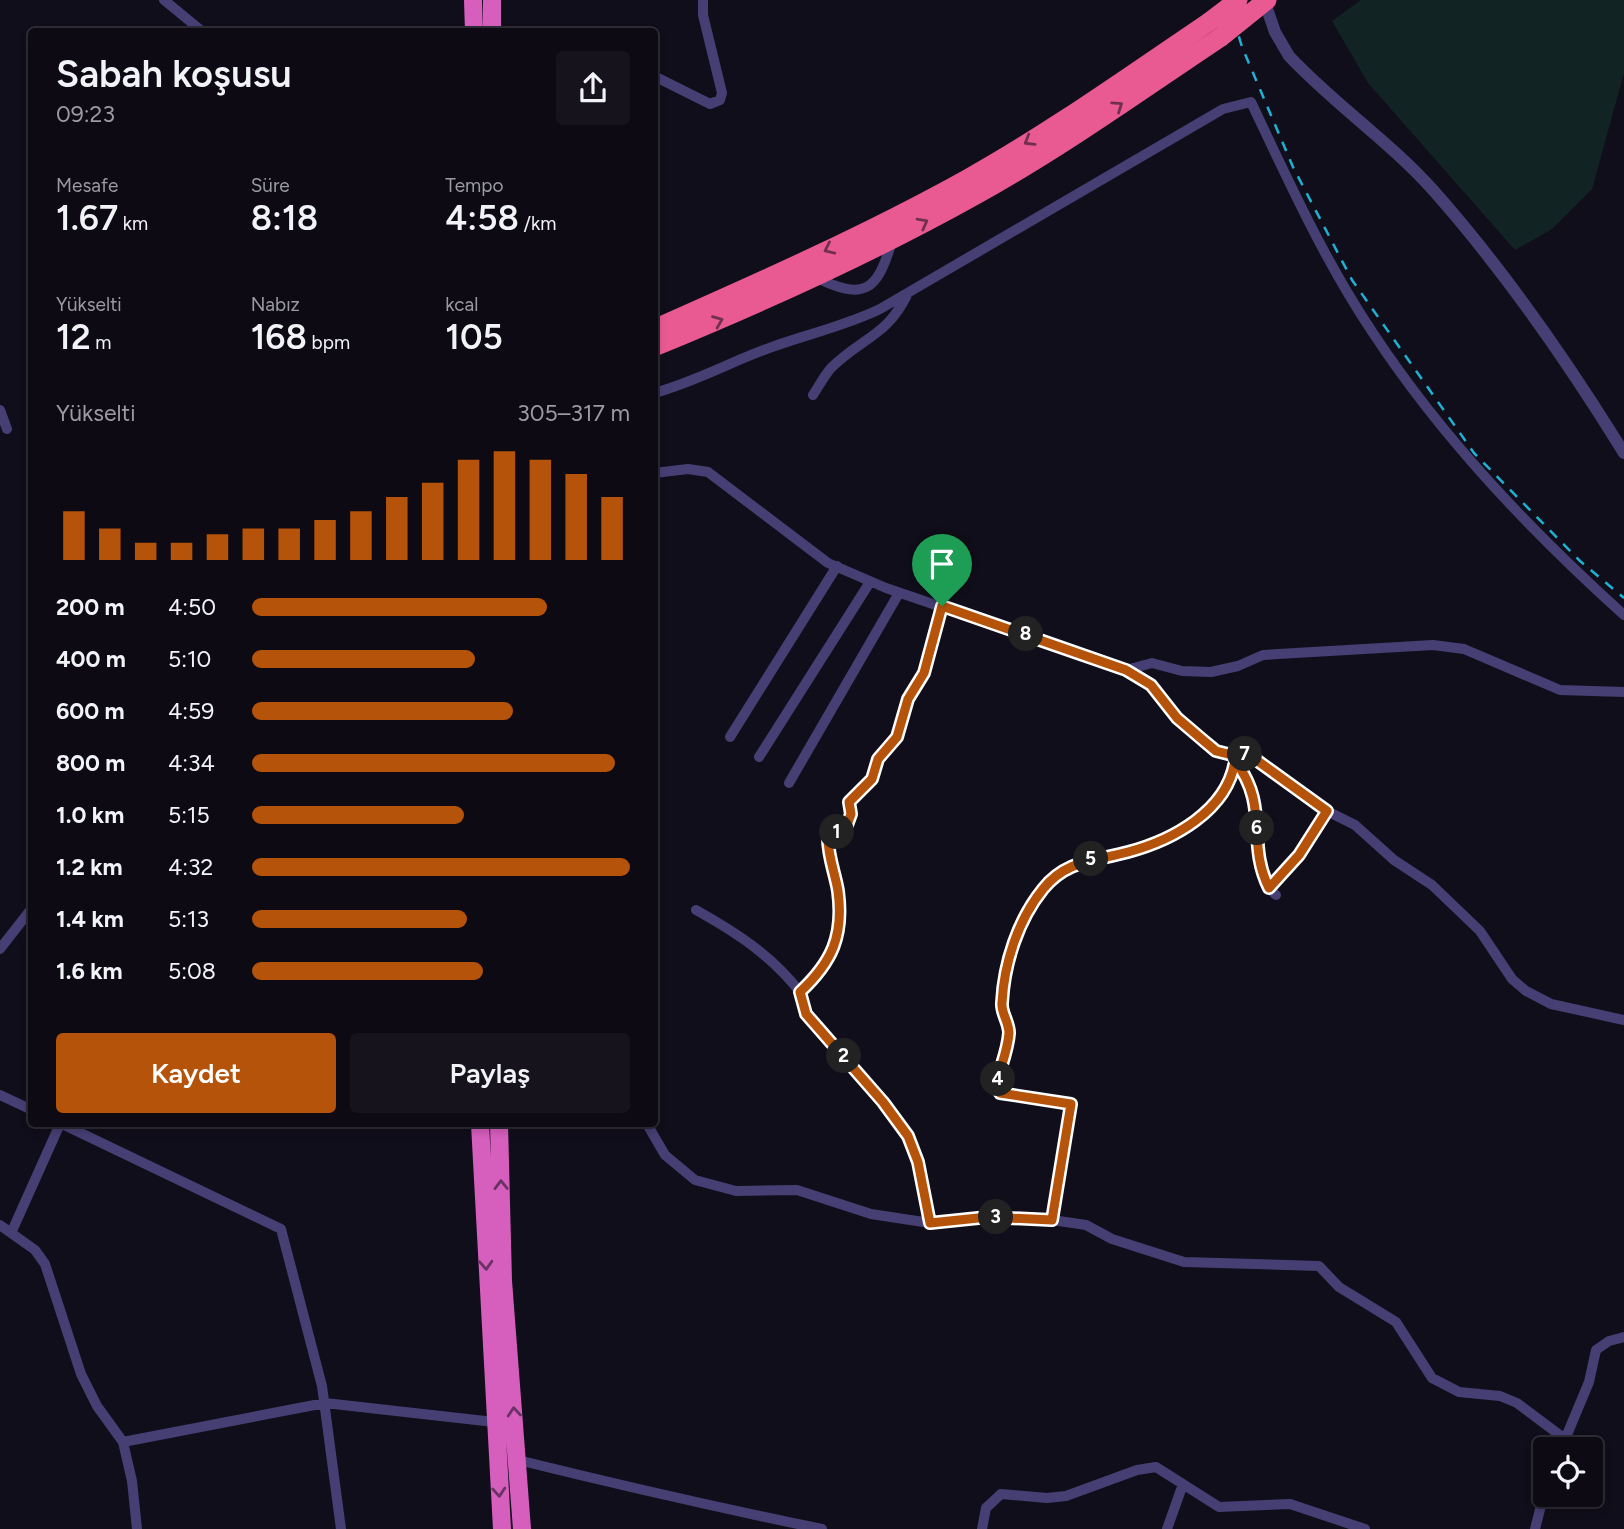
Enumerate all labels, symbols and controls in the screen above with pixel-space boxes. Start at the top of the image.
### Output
text: Sabah koşusu [56,51,292,97]
button: share [556,51,630,125]
text: 09:23 [56,100,115,128]
one-way arrow [1110,102,1123,114]
one-way arrow [1024,133,1037,146]
text: Mesafe [56,174,118,197]
text: Süre [251,174,290,197]
text: Tempo [445,174,503,197]
text: 1.67 [56,197,118,239]
text: 8:18 [251,197,318,239]
text: 4:58 [445,197,519,239]
text: km [118,212,148,235]
text: /km [519,212,556,235]
one-way arrow [916,217,928,231]
one-way arrow [824,241,836,255]
text: Yükselti [56,293,122,316]
text: Nabız [251,293,300,316]
text: kcal [445,293,479,316]
one-way arrow [710,315,723,329]
text: 12 [56,316,91,358]
text: 168 [251,316,307,358]
text: 105 [445,316,503,358]
text: m [91,331,112,354]
text: bpm [307,331,350,354]
text: Yükselti [56,399,136,427]
text: 305–317 m [517,399,630,427]
pin [912,534,972,606]
icon: arrive [923,545,961,583]
text: 200 m [56,593,125,621]
text: 4:50 [168,593,216,621]
pin: 8 [1009,616,1044,652]
text: 8 [1020,622,1031,645]
text: 400 m [56,645,126,673]
text: 5:10 [168,645,211,673]
text: 600 m [56,697,125,725]
text: 4:59 [168,697,214,725]
pin: 7 [1228,736,1262,772]
text: 7 [1239,742,1250,765]
text: 800 m [56,749,125,777]
text: 4:34 [168,749,215,777]
text: 1.0 km [56,801,124,829]
text: 5:15 [168,801,210,829]
pin: 6 [1240,810,1274,846]
pin: 1 [820,814,854,850]
text: 6 [1251,816,1262,839]
text: 1 [832,820,841,843]
pin: 5 [1074,842,1108,876]
text: 5 [1085,847,1096,870]
text: 1.2 km [56,853,123,881]
text: 4:32 [168,853,213,881]
text: 1.4 km [56,905,124,933]
text: 5:13 [168,905,209,933]
text: 1.6 km [56,957,123,985]
text: 5:08 [168,957,216,985]
button: Kaydet [56,1033,336,1113]
button: Paylaş [350,1033,630,1113]
pin: 2 [826,1038,862,1074]
text: 2 [838,1044,849,1067]
pin: 4 [981,1062,1016,1096]
text: 4 [991,1067,1004,1090]
one-way arrow [493,1179,508,1190]
pin: 3 [978,1200,1014,1234]
text: 3 [990,1205,1001,1228]
one-way arrow [478,1260,493,1271]
one-way arrow [507,1406,522,1417]
map controls [1533,1437,1603,1507]
button: locate [1533,1437,1603,1507]
one-way arrow [491,1487,506,1498]

